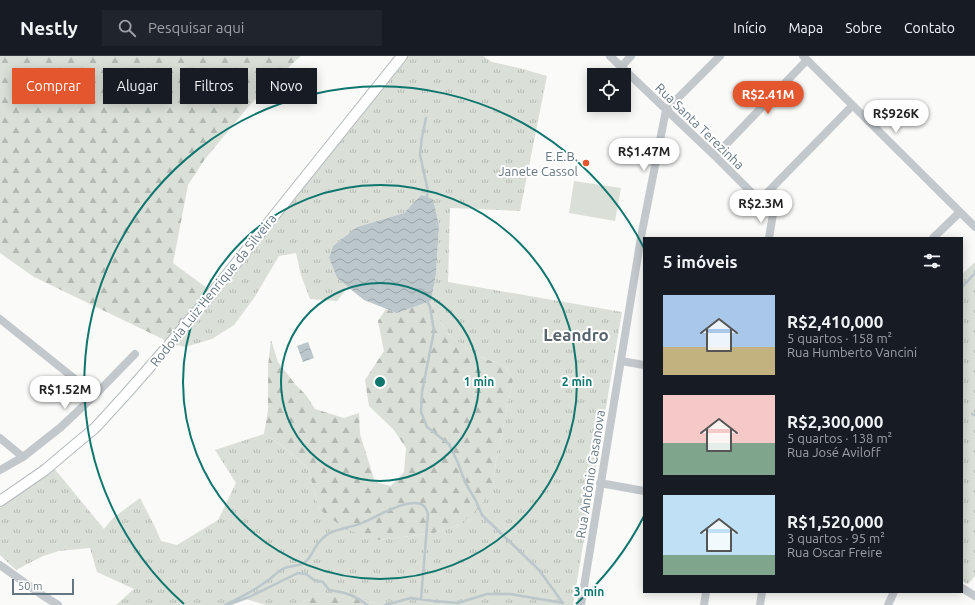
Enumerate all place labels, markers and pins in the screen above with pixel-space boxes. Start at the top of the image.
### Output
pin: R$2.41M [731,81,805,115]
pin: R$926K [863,100,929,134]
pin: R$1.47M [607,138,681,172]
place label: E.E.B. Janete Cassol [498,149,579,178]
marker: E.E.B. Janete Cassol [581,158,591,168]
pin: R$2.3M [728,190,794,224]
centre of rings [373,375,387,389]
pin: R$1.52M [28,376,102,410]

